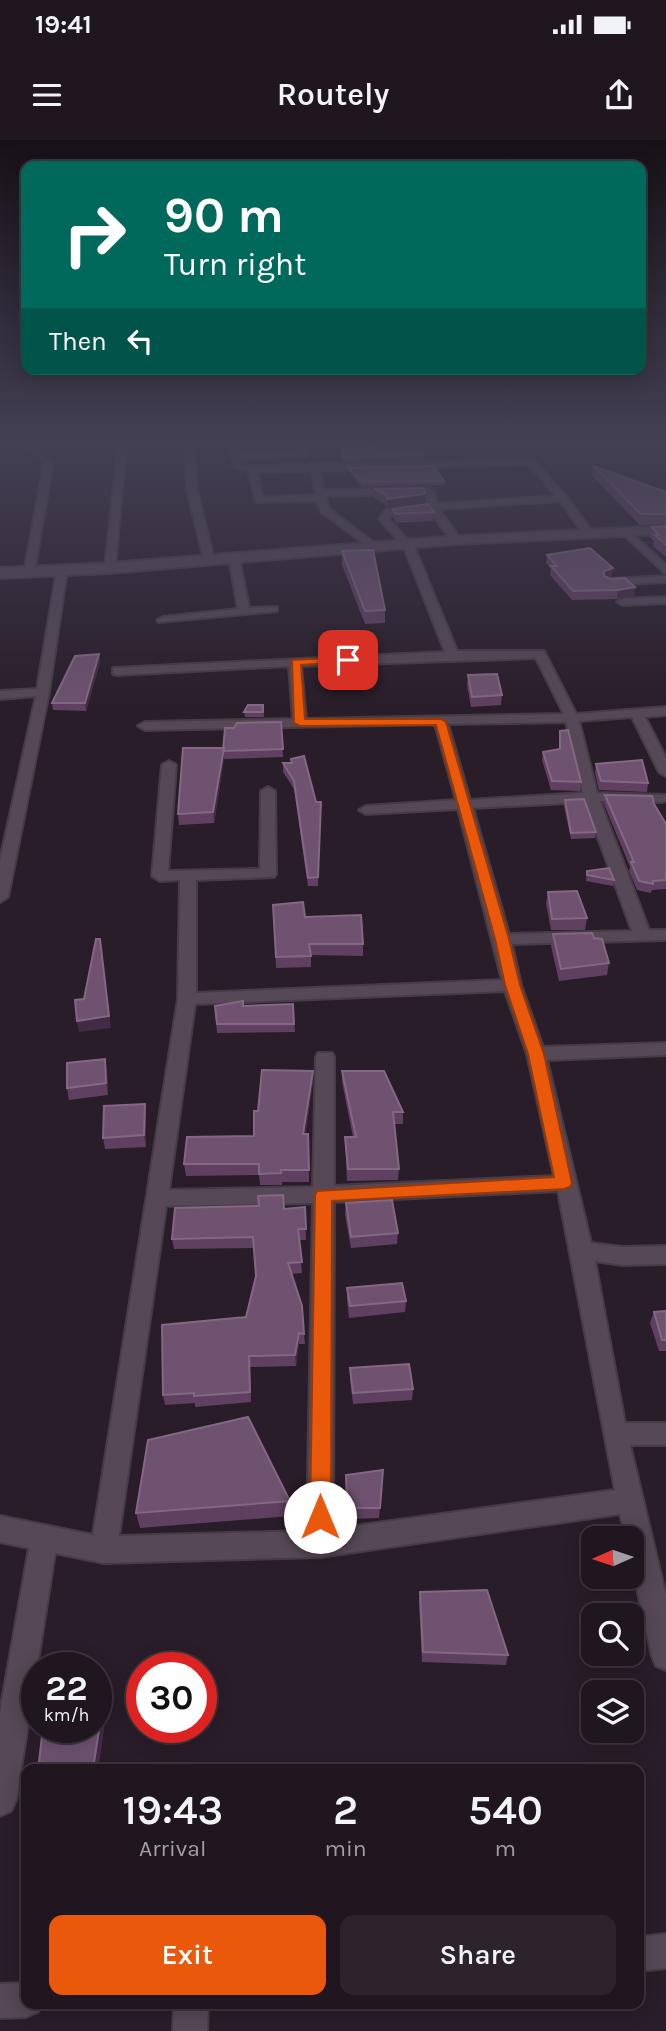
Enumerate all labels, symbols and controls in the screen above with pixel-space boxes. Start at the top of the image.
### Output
text: 19:41 [35,9,92,40]
icon: menu [28,76,66,114]
text: Routely [277,76,389,113]
icon: share [600,76,638,114]
text: 90 m [164,187,284,244]
icon: right [49,189,140,280]
text: Turn right [164,246,306,283]
icon: left [121,322,159,360]
text: Then [49,326,107,357]
pin [318,630,378,690]
icon: arrive [329,641,367,679]
position arrow [283,1480,357,1554]
north arrow [581,1526,644,1589]
map controls [581,1526,644,1743]
button: search [581,1603,644,1666]
speed limit sign: 30 [126,1652,217,1743]
text: 22 [45,1668,88,1709]
button: layers [581,1680,644,1743]
text: km/h [44,1704,89,1726]
text: 19:43 [122,1785,223,1835]
text: 2 [333,1785,358,1835]
text: 540 [468,1785,543,1835]
text: Arrival [139,1835,206,1862]
text: min [324,1835,367,1862]
text: m [495,1835,516,1862]
button: Exit [49,1915,326,1995]
button: Share [340,1915,616,1995]

